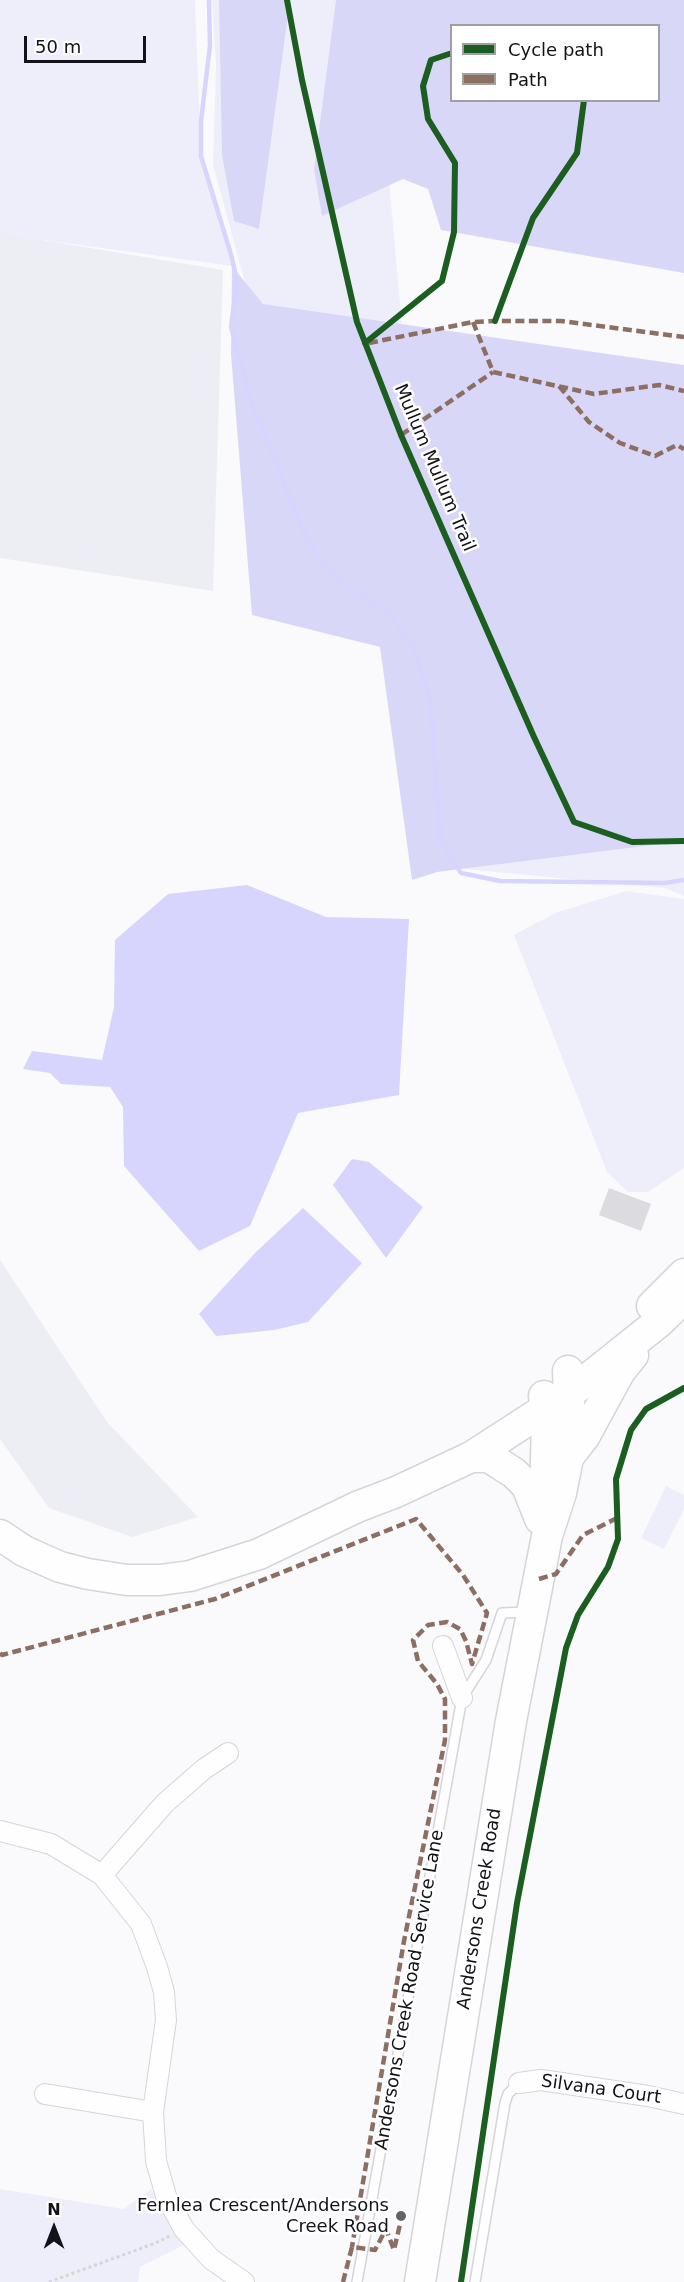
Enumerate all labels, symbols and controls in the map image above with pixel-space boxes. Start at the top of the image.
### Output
scale bar [27,24,148,62]
legend [450,24,660,102]
text: 50 m [35,36,81,57]
text: Cycle path [508,39,604,60]
text: Path [508,69,548,90]
street label: Mullum Mullum Trail [389,381,479,555]
street label: Andersons Creek Road [453,1807,507,2011]
street label: Andersons Creek Road Service Lane [371,1828,449,2152]
street label: Silvana Court [540,2071,662,2109]
place label: Fernlea Crescent/Andersons Creek Road [137,2195,389,2238]
north arrow [24,2198,84,2258]
text: N [47,2200,61,2219]
marker: Fernlea Crescent/Andersons Creek Road [394,2209,408,2223]

